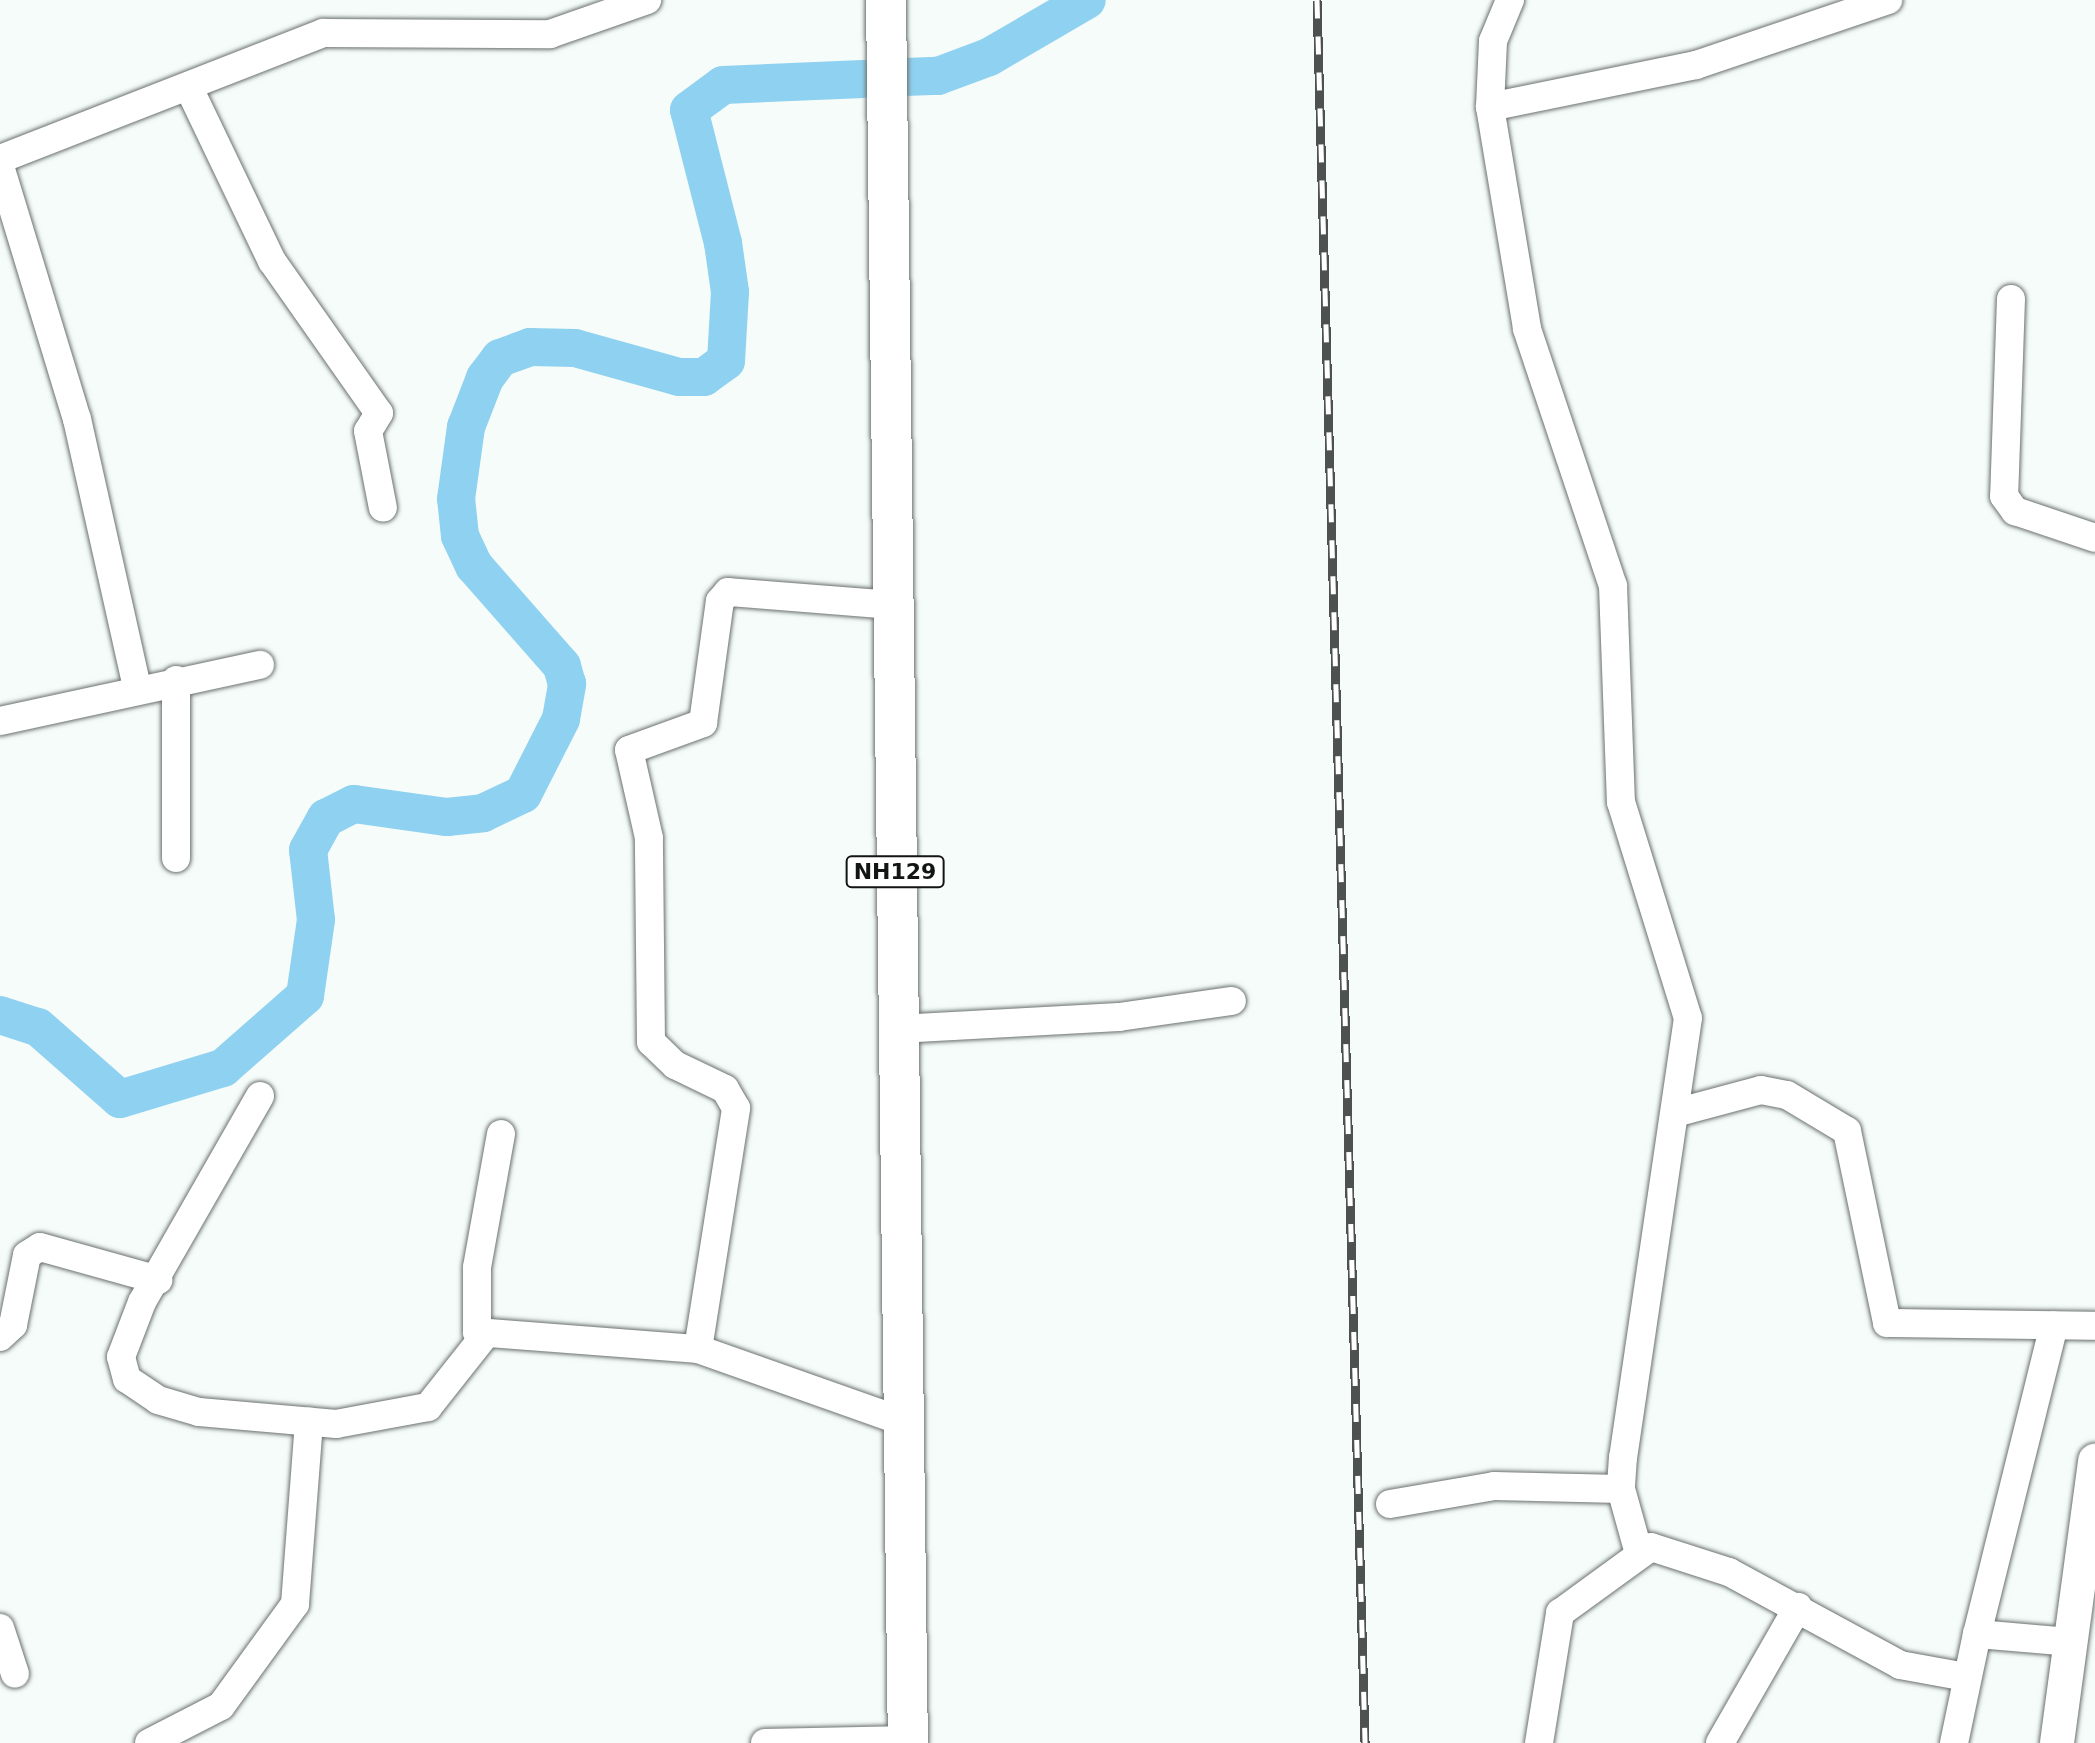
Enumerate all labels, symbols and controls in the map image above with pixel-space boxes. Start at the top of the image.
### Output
road number: NH129 [845,854,945,890]

